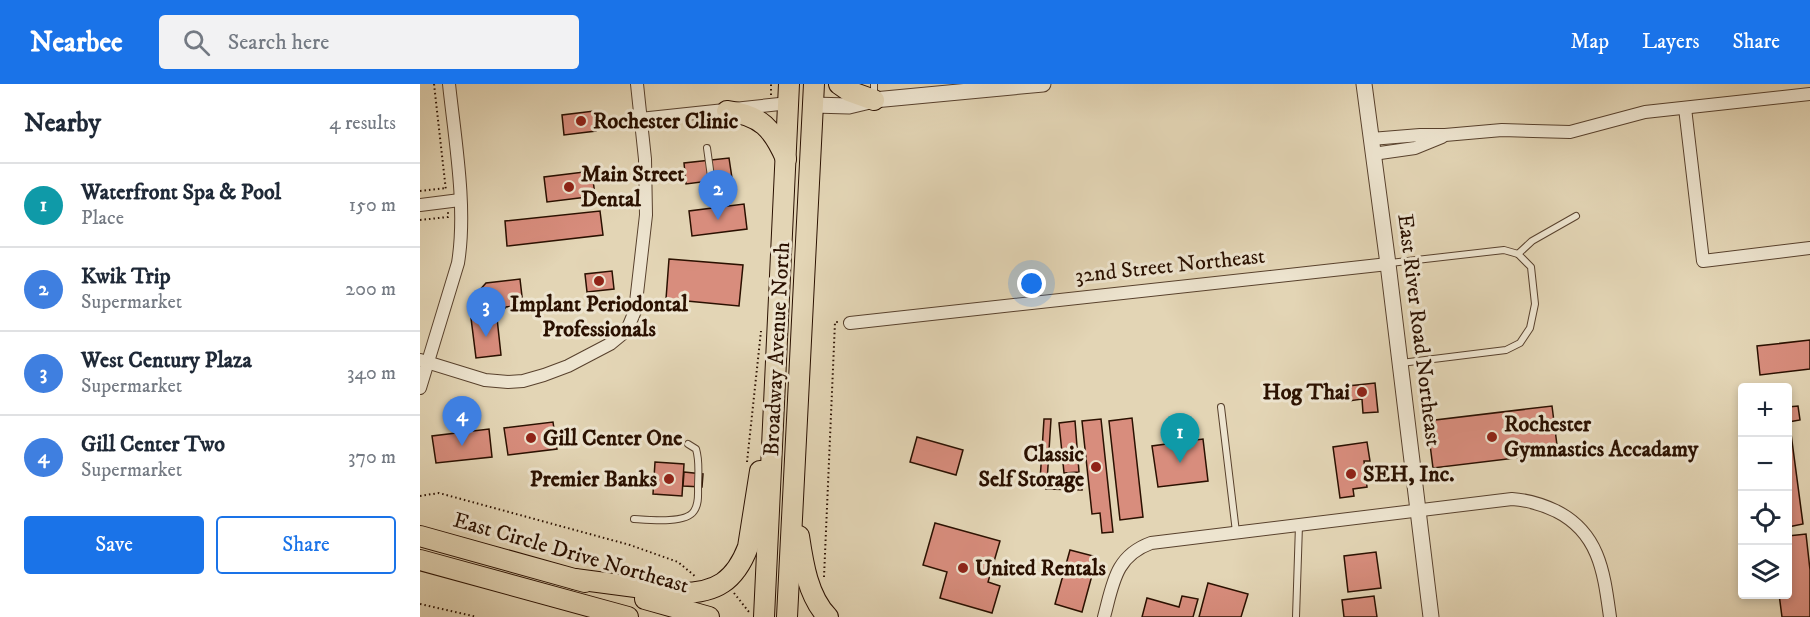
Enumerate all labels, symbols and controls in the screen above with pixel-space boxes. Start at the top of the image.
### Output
search box [159,15,579,69]
text: Nearbee [30,25,123,60]
icon: search [180,26,213,59]
text: Search here [228,29,329,56]
text: Map [1570,29,1609,55]
text: Layers [1642,29,1700,55]
text: Share [1733,29,1780,55]
text: Nearby [24,107,101,140]
place label: Rochester Clinic [593,108,739,135]
text: 4 results [329,111,396,136]
marker: Rochester Clinic [574,114,588,128]
place label: Main Street Dental [581,161,684,213]
pin: 2 [698,170,738,220]
text: Waterfront Spa & Pool [81,179,281,206]
marker: Main Street Dental [562,180,576,194]
text: 1 [40,193,47,218]
text: 150 m [349,193,396,218]
text: Place [81,206,124,231]
street label: East River Road Northeast [1391,212,1447,448]
street label: Broadway Avenue North [758,241,796,457]
street label: 32nd Street Northeast [1074,243,1266,289]
text: Kwik Trip [81,263,170,290]
your location [1017,269,1046,298]
marker: Implant Periodontal Professionals [592,274,606,288]
text: 2 [39,277,48,302]
text: 200 m [345,277,396,302]
pin: 3 [466,288,506,337]
text: Supermarket [81,290,182,315]
place label: Implant Periodontal Professionals [510,291,688,343]
text: West Century Plaza [81,347,252,374]
text: 3 [40,361,47,386]
text: 340 m [347,361,396,386]
text: Supermarket [81,374,182,399]
place label: Hog Thai [1263,379,1350,406]
map controls [1738,383,1792,599]
button: + [1738,383,1792,437]
marker: Hog Thai [1355,385,1369,399]
pin: 4 [442,396,482,446]
place label: Rochester Gymnastics Accadamy [1504,411,1699,463]
pin: 1 [1160,414,1200,463]
place label: Gill Center One [543,425,682,452]
marker: Rochester Gymnastics Accadamy [1485,430,1499,444]
text: Gill Center Two [81,431,225,458]
marker: Gill Center One [524,431,538,445]
button: − [1738,437,1792,491]
place label: Classic Self Storage [978,441,1085,493]
text: 4 [38,445,49,470]
text: 370 m [348,445,396,470]
text: Supermarket [81,458,182,483]
marker: Classic Self Storage [1089,460,1103,474]
place label: SEH, Inc. [1363,461,1454,488]
place label: Premier Banks [530,466,658,493]
marker: SEH, Inc. [1344,467,1358,481]
marker: Premier Banks [662,472,676,486]
button: locate [1738,491,1792,545]
street label: East Circle Drive Northeast [450,506,692,600]
button: Save [24,516,204,574]
button: Share [216,516,396,574]
button: layers [1738,545,1792,599]
place label: United Rentals [975,555,1106,582]
marker: United Rentals [956,561,970,575]

